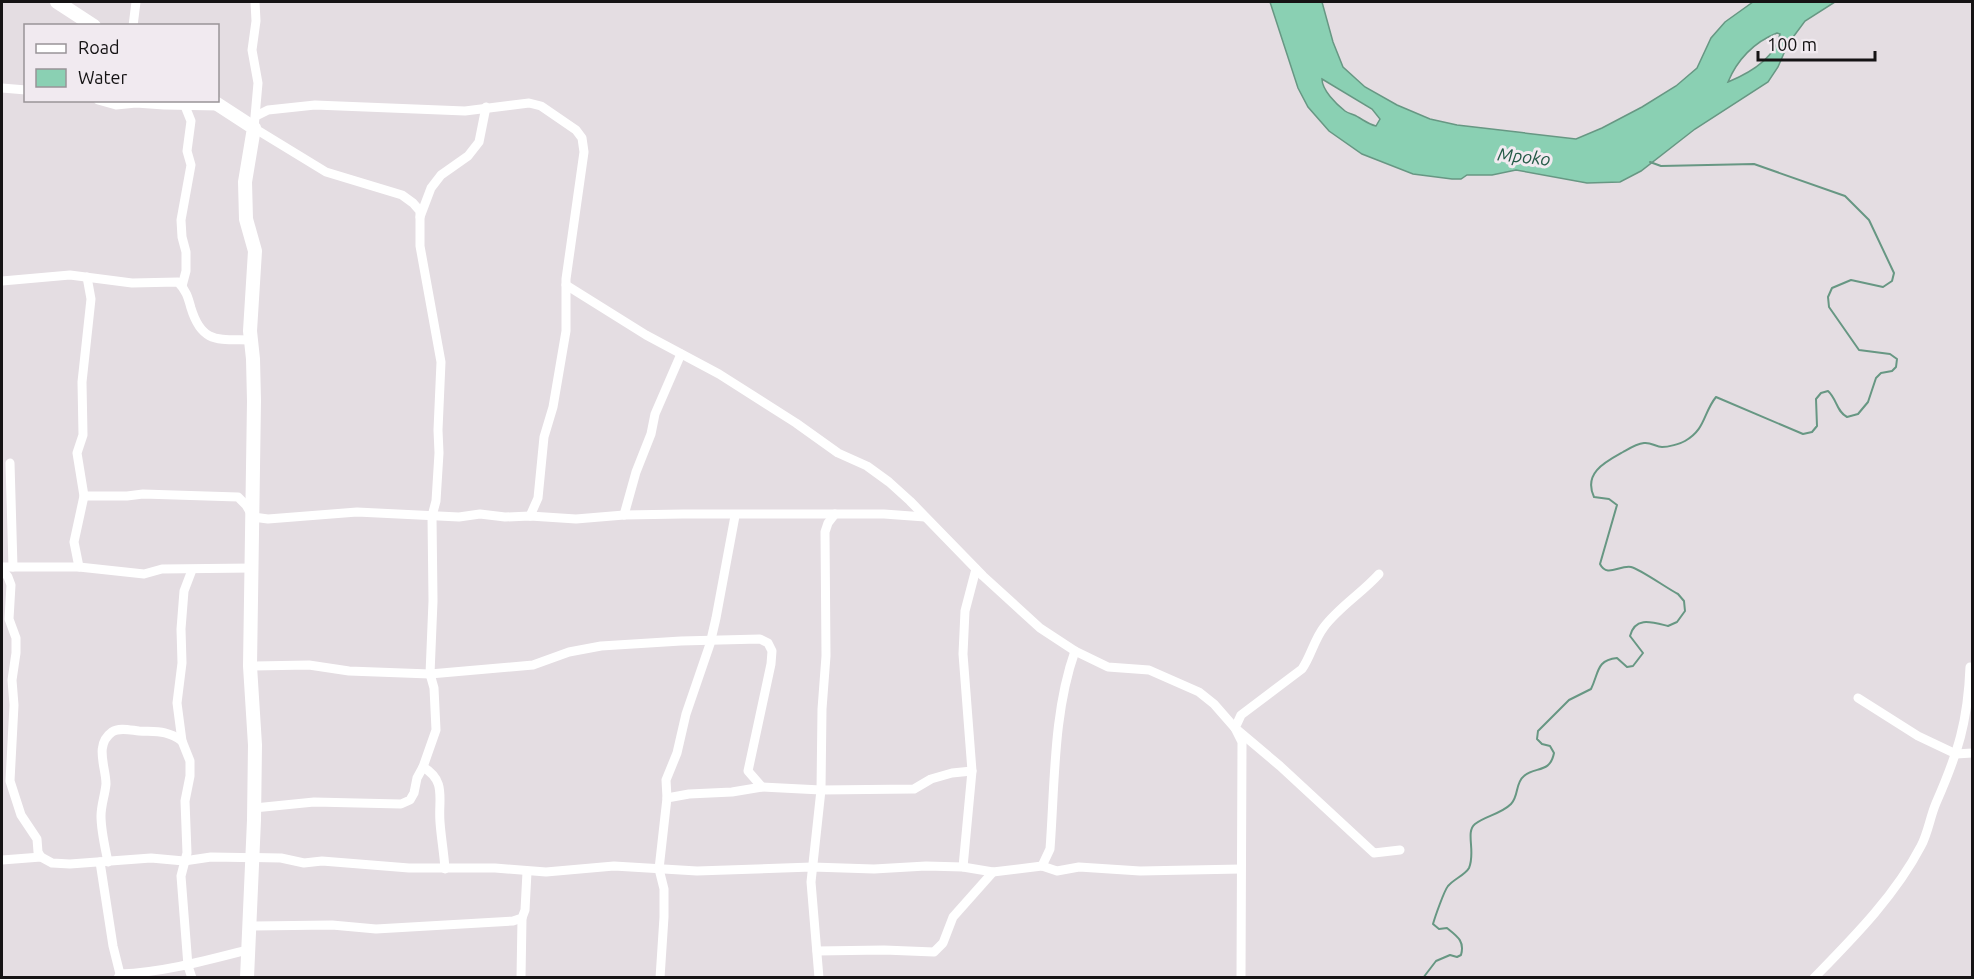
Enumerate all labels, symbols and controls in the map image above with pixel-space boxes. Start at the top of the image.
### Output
legend [24,24,219,102]
scale bar [1758,24,1875,62]
text: 100 m [1767,34,1817,54]
text: Road [78,37,120,57]
text: Water [78,67,128,87]
water label: Mpoko [1497,143,1552,169]

